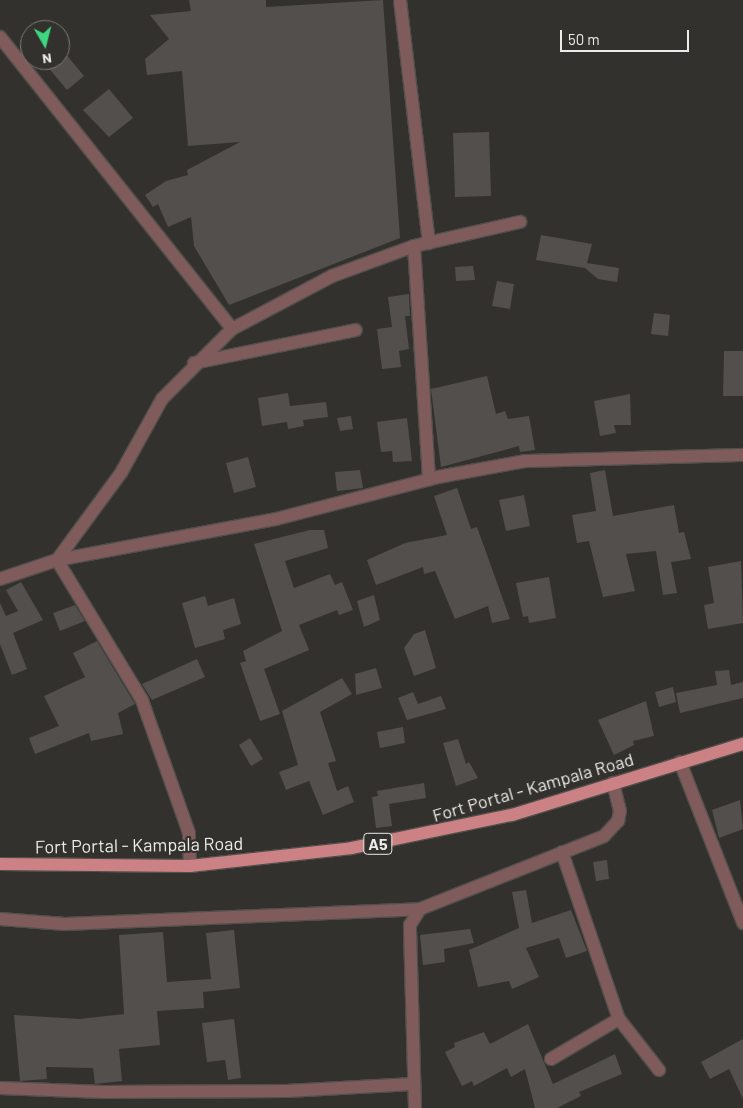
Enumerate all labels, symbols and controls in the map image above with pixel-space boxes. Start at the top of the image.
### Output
north arrow [20,20,70,70]
scale bar [563,20,692,52]
text: 50 m [568,30,600,48]
text: N [41,50,53,68]
street label: Fort Portal - Kampala Road [430,748,636,826]
road number: A5 [363,831,393,858]
street label: Fort Portal - Kampala Road [35,832,243,858]

